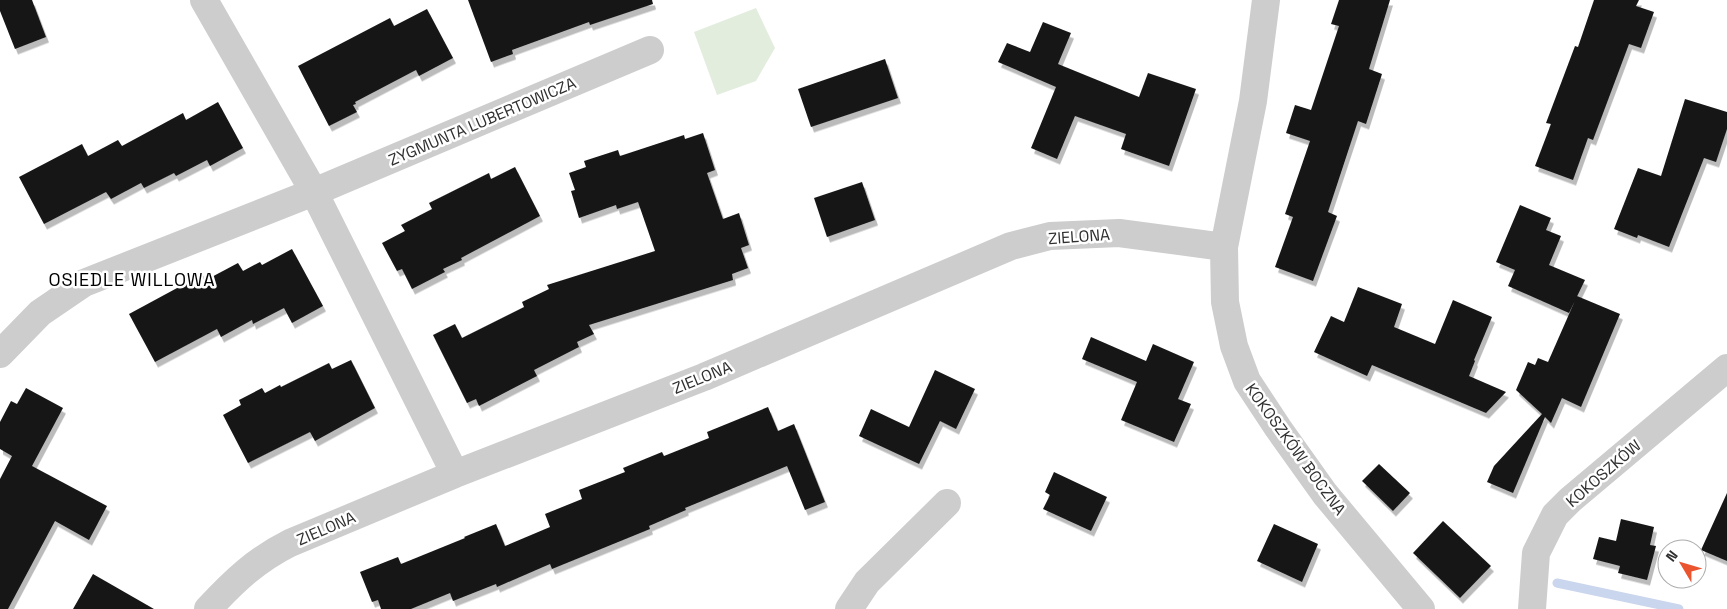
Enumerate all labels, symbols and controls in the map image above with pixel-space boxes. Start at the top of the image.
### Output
street label: ZYGMUNTA LUBERTOWICZA [385,72,579,171]
street label: ZIELONA [1047,224,1111,249]
district label: OSIEDLE WILLOWA [49,268,215,291]
street label: ZIELONA [670,356,735,399]
street label: KOKOSZKÓW BOCZNA [1241,379,1351,519]
street label: KOKOSZKÓW [1561,435,1645,512]
street label: ZIELONA [294,507,359,550]
north arrow [1657,539,1707,589]
text: N [1662,547,1682,565]

